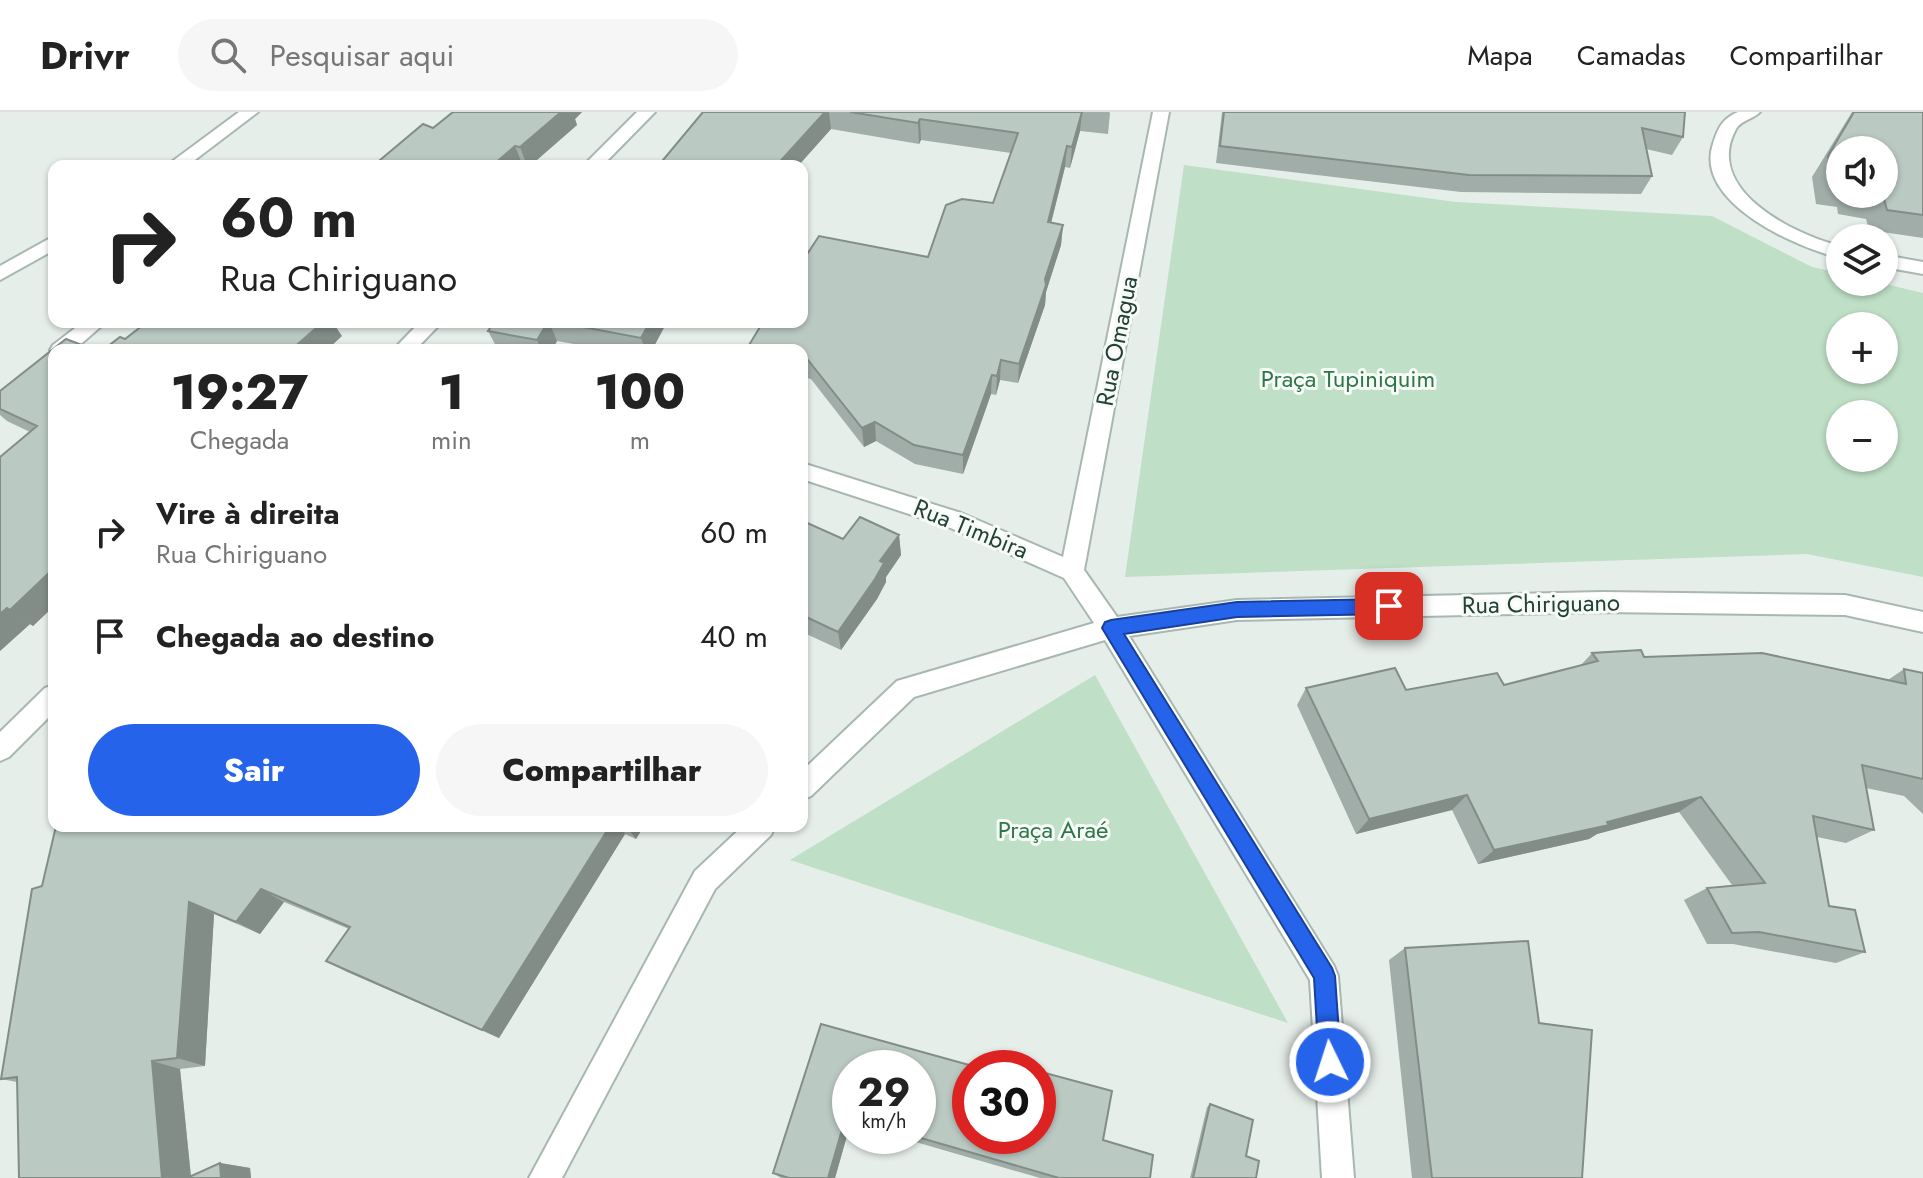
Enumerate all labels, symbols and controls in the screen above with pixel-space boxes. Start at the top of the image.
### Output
search box [178,19,738,91]
text: Drivr [40,28,130,83]
icon: search [206,33,250,77]
text: Pesquisar aqui [270,34,454,77]
text: Mapa [1467,35,1533,76]
text: Camadas [1577,35,1685,76]
text: Compartilhar [1729,35,1883,76]
map controls [1826,136,1898,472]
button: sound [1826,136,1898,208]
text: 60 m [220,177,357,258]
icon: right [88,192,192,296]
button: layers [1826,224,1898,296]
text: Rua Chiriguano [220,252,457,304]
street label: Rua Omagua [1087,273,1146,409]
button: + [1826,312,1898,384]
text: 19:27 [171,358,308,427]
text: 1 [439,358,464,427]
text: 100 [594,358,685,427]
park label: Praça Tupiniquim [1261,361,1435,396]
button: − [1826,400,1898,472]
text: Chegada [190,421,289,459]
text: min [431,421,472,459]
text: m [630,421,650,459]
street label: Rua Timbira [909,490,1034,567]
text: Vire à direita [156,492,340,535]
icon: right [88,510,132,554]
text: 60 m [700,511,768,554]
text: Rua Chiriguano [156,535,327,573]
pin [1355,572,1423,640]
icon: arrive [1367,584,1411,628]
street label: Rua Chiriguano [1462,585,1620,622]
icon: arrive [88,614,132,658]
text: Chegada ao destino [156,615,434,658]
text: 40 m [700,615,768,658]
button: Sair [88,724,420,816]
button: Compartilhar [436,724,768,816]
park label: Praça Araé [998,812,1108,847]
position arrow [1288,1020,1372,1104]
speed limit sign: 30 [952,1050,1056,1154]
text: 29 [858,1063,911,1121]
text: km/h [861,1107,907,1136]

